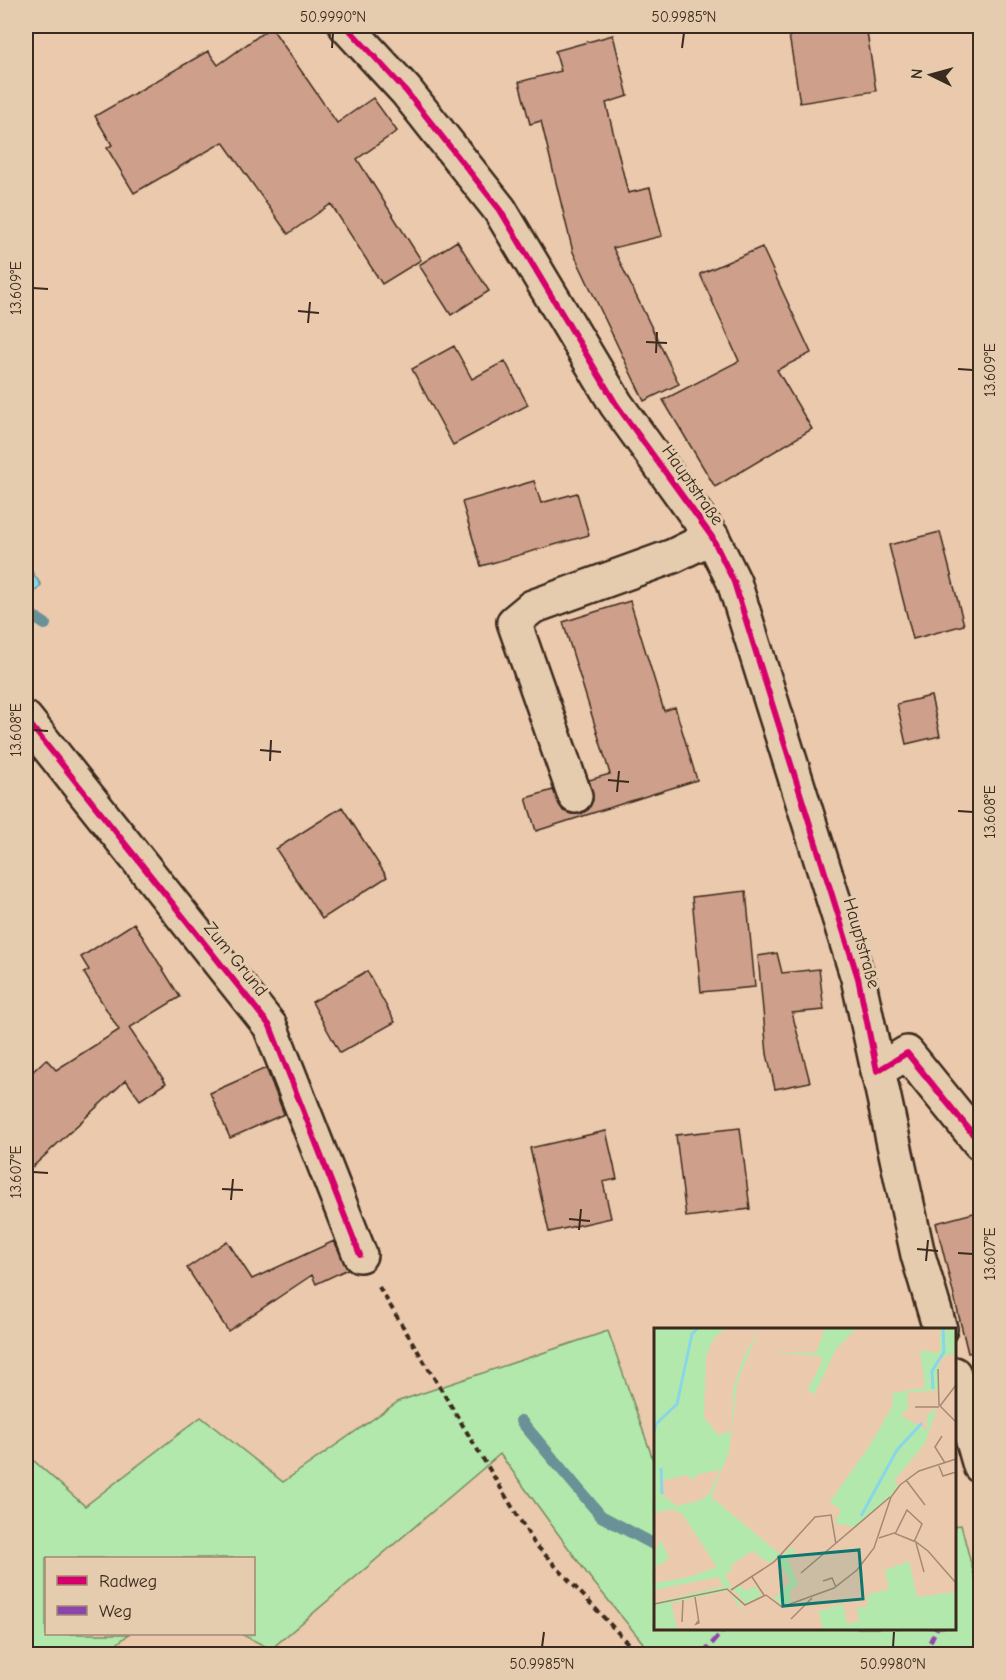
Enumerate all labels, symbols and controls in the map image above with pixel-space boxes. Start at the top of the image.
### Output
text: 50.9990°N [300,8,366,26]
text: 50.9985°N [652,8,716,26]
north arrow [901,45,961,105]
text: N [908,68,926,80]
text: 13.609°E [7,261,25,315]
text: 13.609°E [981,343,999,397]
street label: Hauptstraße [657,441,728,530]
text: 13.608°E [7,703,25,757]
text: 13.608°E [981,785,999,839]
street label: Hauptstraße [839,895,884,991]
street label: Zum Grund [199,918,272,1001]
text: 13.607°E [7,1146,25,1198]
text: 13.607°E [981,1228,999,1280]
inset map [654,1328,955,1629]
legend [45,1557,255,1635]
text: Radweg [99,1571,157,1592]
text: Weg [99,1601,132,1622]
text: 50.9985°N [510,1655,574,1673]
text: 50.9980°N [860,1655,926,1673]

